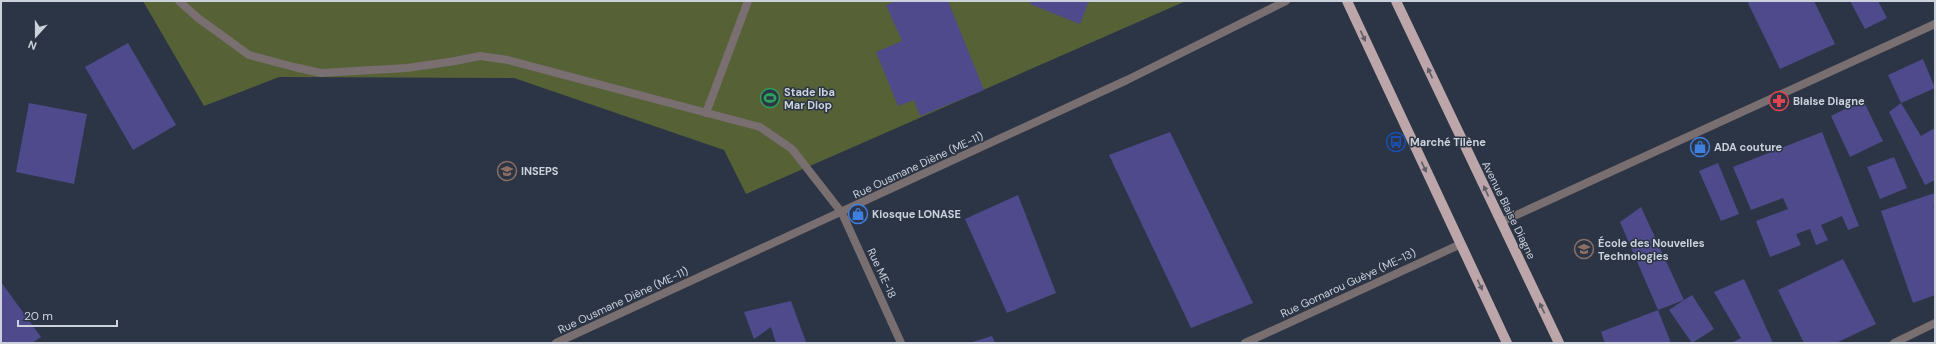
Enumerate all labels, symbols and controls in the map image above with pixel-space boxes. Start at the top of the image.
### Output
north arrow [16,16,56,56]
one-way arrow [1360,31,1366,42]
text: N [26,37,39,53]
one-way arrow [1427,68,1433,79]
place label: Stade Iba Mar Diop [784,85,835,112]
sports icon: Stade Iba Mar Diop [759,87,781,109]
pharmacy icon: Blaise Diagne [1768,90,1790,112]
place label: Blaise Diagne [1793,94,1865,108]
street label: Rue Ousmane Diène (ME-11) [851,129,985,201]
bus stop icon: Marché Tilène [1385,131,1407,153]
place label: Marché Tilène [1410,135,1486,149]
shop icon: ADA couture [1689,136,1711,158]
place label: ADA couture [1714,140,1783,154]
street label: Avenue Blaise Diagne [1479,159,1539,261]
school or university icon: INSEPS [496,160,518,182]
one-way arrow [1421,161,1427,172]
place label: INSEPS [521,164,559,178]
one-way arrow [1483,185,1489,196]
shop icon: Kiosque LONASE [847,203,869,225]
place label: Kiosque LONASE [872,207,961,221]
place label: École des Nouvelles Technologies [1598,236,1705,263]
school or university icon: École des Nouvelles Technologies [1573,238,1595,260]
street label: Rue Gornarou Guèye (ME-13) [1278,245,1418,321]
street label: Rue ME-18 [864,246,900,300]
street label: Rue Ousmane Diène (ME-11) [556,264,690,336]
one-way arrow [1477,279,1483,291]
scale bar [18,302,117,328]
one-way arrow [1539,302,1545,313]
text: 20 m [24,308,53,324]

